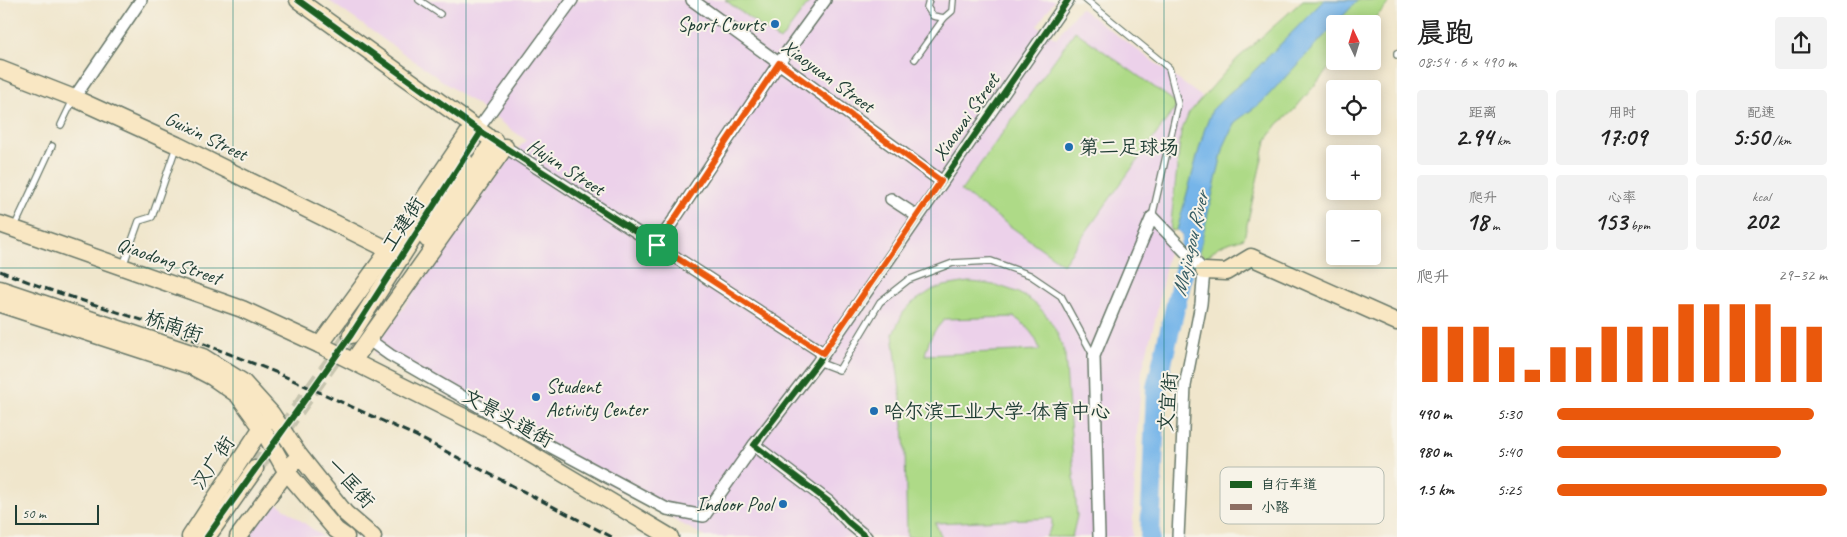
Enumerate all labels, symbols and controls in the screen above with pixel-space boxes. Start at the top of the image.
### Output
place label: Sport Courts [677,12,767,37]
north arrow [1326,15,1381,70]
map controls [1326,15,1381,265]
text: 晨跑 [1417,15,1473,50]
button: share [1775,17,1827,69]
marker: Sport Courts [769,18,781,30]
street label: Xiaoyuan Street [777,34,881,119]
text: 08:54 · 6 × 490 m [1417,52,1516,72]
street label: Xiaowai Street [927,67,1006,165]
button: locate [1326,80,1381,135]
text: 距离 [1469,104,1497,121]
text: 用时 [1608,104,1636,121]
text: 配速 [1747,104,1775,121]
street label: Guixin Street [161,105,253,168]
text: 2.94 [1455,121,1493,153]
text: 17:09 [1597,121,1647,153]
text: 5:50 [1732,121,1769,153]
text: km [1493,132,1510,149]
text: /km [1769,132,1791,149]
street label: Hujun Street [523,133,611,203]
place label: 第二足球场 [1079,135,1179,160]
marker: 第二足球场 [1063,141,1075,153]
button: + [1326,145,1381,200]
water label: Majiagou River [1165,185,1216,298]
text: kcal [1752,188,1771,205]
text: 爬升 [1469,189,1497,206]
text: 心率 [1608,189,1636,206]
street label: 工建街 [376,192,430,256]
text: 202 [1744,205,1778,237]
text: 18 [1466,206,1488,238]
text: 153 [1594,206,1627,238]
button: − [1326,210,1381,265]
text: m [1488,217,1500,234]
text: bpm [1627,217,1650,234]
pin [636,224,678,266]
street label: Qiaodong Street [114,231,228,292]
icon: arrive [643,231,671,259]
text: 29–32 m [1778,265,1827,285]
text: 爬升 [1417,267,1449,287]
street label: 桥南街 [142,304,206,348]
street label: 文宜街 [1153,371,1183,433]
place label: Student Activity Center [546,374,649,422]
street label: 文景头道街 [458,383,558,453]
marker: Student Activity Center [530,391,542,403]
place label: 哈尔滨工业大学-体育中心 [884,399,1111,424]
text: 490 m [1417,404,1451,424]
text: 5:30 [1497,404,1522,424]
marker: 哈尔滨工业大学-体育中心 [868,405,880,417]
street label: 汉广街 [186,431,240,495]
text: 980 m [1417,442,1451,462]
text: 5:40 [1497,442,1522,462]
street label: 一匡街 [322,452,380,514]
legend [1220,467,1384,524]
text: 自行车道 [1261,476,1317,493]
text: 1.5 km [1417,480,1454,500]
text: 5:25 [1497,480,1522,500]
place label: Indoor Pool [696,492,777,517]
marker: Indoor Pool [777,498,789,510]
text: 小路 [1261,499,1289,516]
scale bar [15,502,99,525]
text: 50 m [22,505,46,522]

